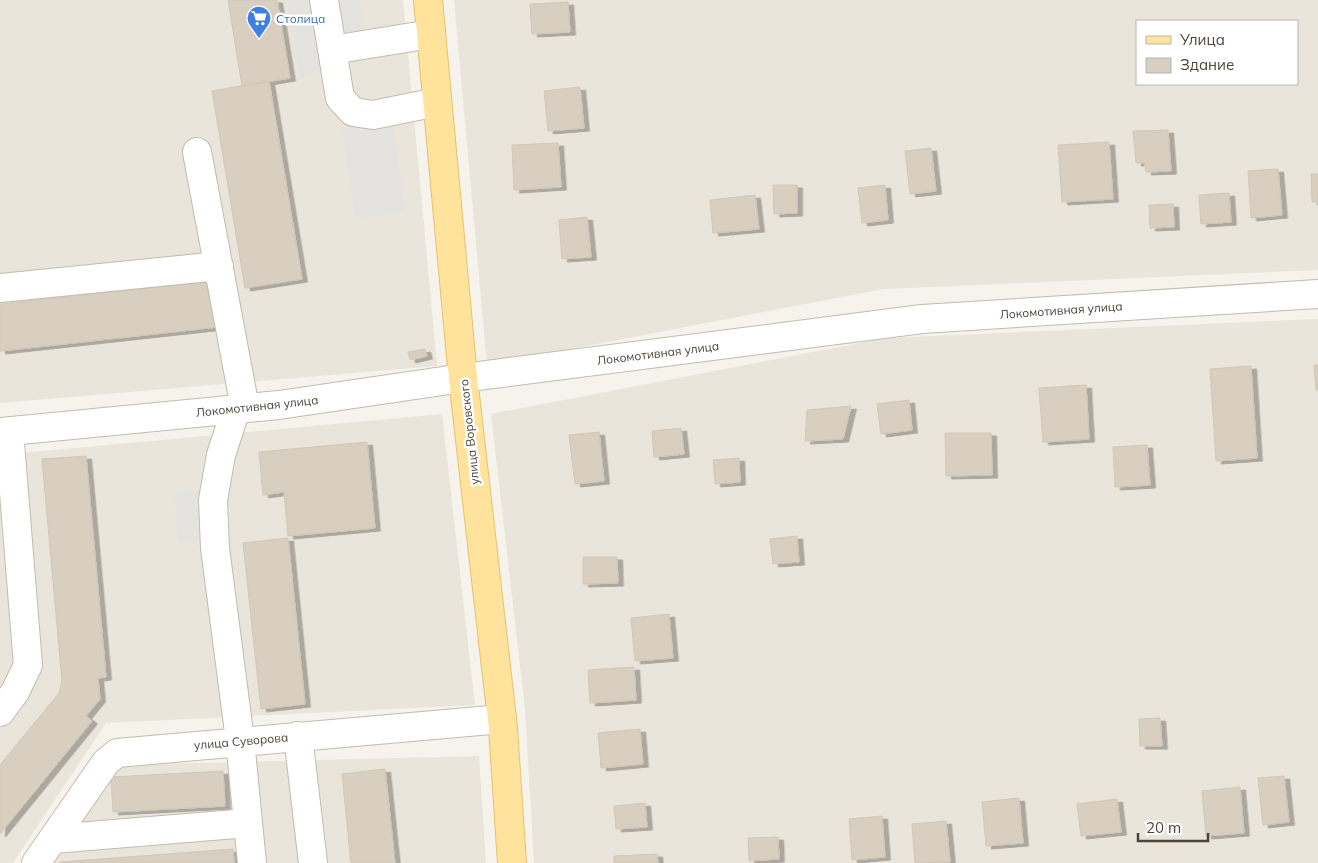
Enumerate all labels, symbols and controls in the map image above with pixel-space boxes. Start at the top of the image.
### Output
supermarket icon: Столица [246,5,272,39]
place label: Столица [276,11,325,26]
legend [1136,20,1298,85]
text: Улица [1179,30,1225,49]
text: Здание [1180,55,1234,74]
street label: Локомотивная улица [999,298,1123,322]
street label: Локомотивная улица [596,338,720,368]
street label: улица Воровского [456,378,482,486]
street label: Локомотивная улица [195,392,319,420]
street label: улица Суворова [193,729,289,753]
scale bar [1138,810,1208,842]
text: 20 m [1146,818,1181,837]

